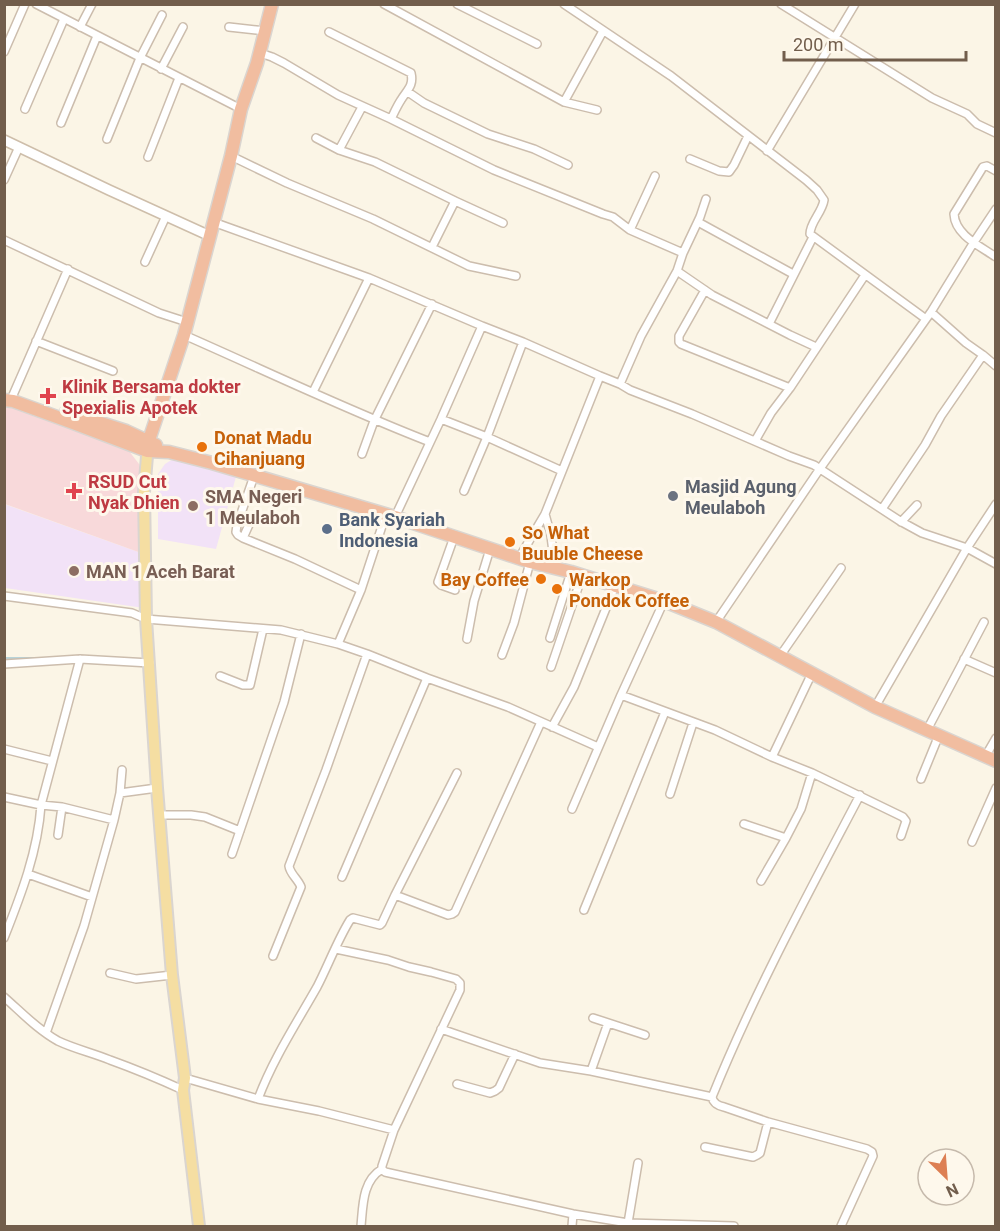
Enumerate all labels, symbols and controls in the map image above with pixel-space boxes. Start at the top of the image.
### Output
scale bar [784,24,966,62]
text: 200 m [793,34,844,55]
place label: Klinik Bersama dokter Spexialis Apotek [62,376,241,418]
marker: Klinik Bersama dokter Spexialis Apotek [39,387,57,405]
place label: Donat Madu Cihanjuang [214,427,312,469]
marker: Donat Madu Cihanjuang [195,440,209,454]
place label: RSUD Cut Nyak Dhien [88,471,180,513]
place label: Masjid Agung Meulaboh [685,476,797,518]
marker: RSUD Cut Nyak Dhien [65,482,83,500]
place label: SMA Negeri 1 Meulaboh [205,486,302,528]
marker: Masjid Agung Meulaboh [666,489,680,503]
marker: SMA Negeri 1 Meulaboh [186,499,200,513]
place label: Bank Syariah Indonesia [339,509,445,551]
marker: Bank Syariah Indonesia [320,522,334,536]
place label: So What Buuble Cheese [522,522,643,564]
marker: So What Buuble Cheese [503,535,517,549]
place label: MAN 1 Aceh Barat [86,561,235,582]
marker: MAN 1 Aceh Barat [67,564,81,578]
place label: Bay Coffee [440,569,529,590]
place label: Warkop Pondok Coffee [569,569,689,611]
marker: Bay Coffee [534,572,548,586]
marker: Warkop Pondok Coffee [550,582,564,596]
north arrow [916,1147,976,1207]
text: N [943,1179,961,1201]

